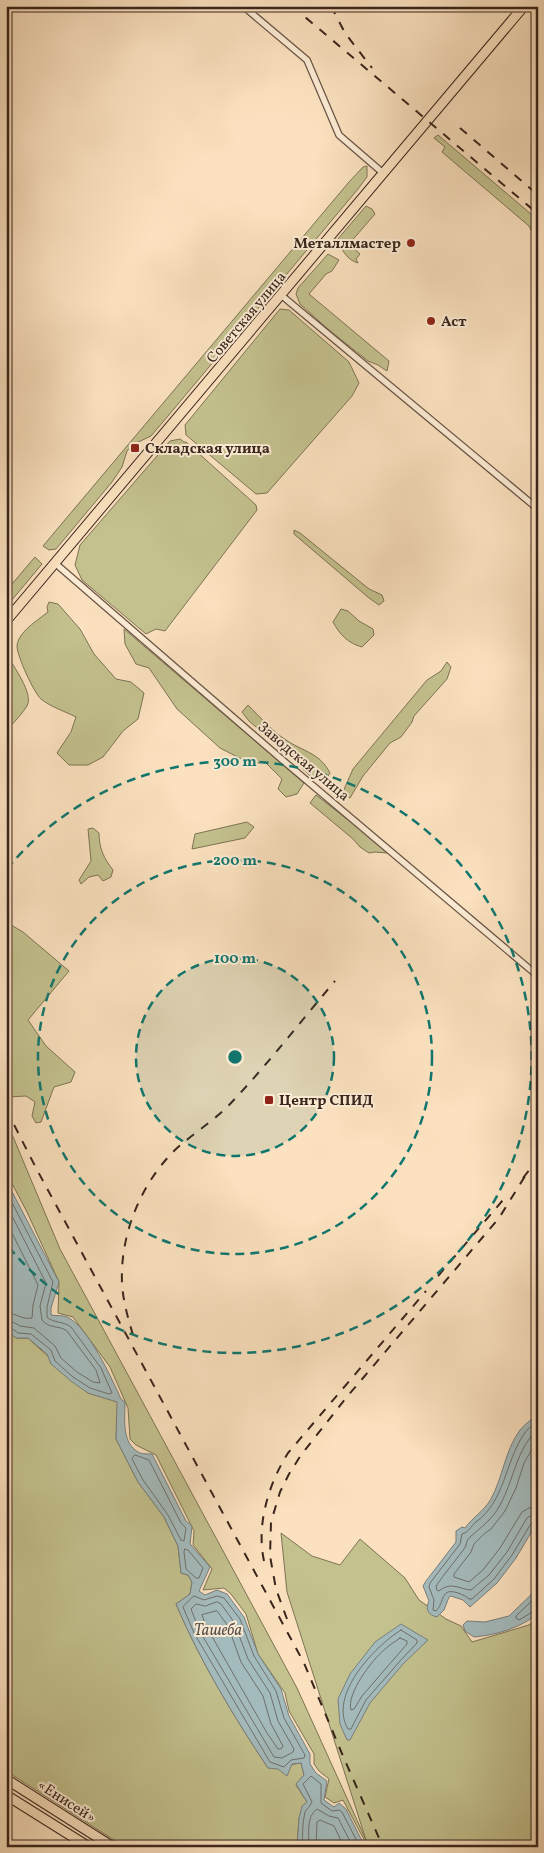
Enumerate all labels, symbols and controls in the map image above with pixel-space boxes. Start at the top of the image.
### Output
place label: Металлмастер [293,234,401,255]
marker: Металлмастер [405,237,417,249]
street label: Советская улица [202,267,292,368]
place label: Аст [441,312,467,333]
marker: Аст [425,315,437,327]
place label: Складская улица [145,439,270,460]
marker: Складская улица [129,442,141,454]
street label: Заводская улица [252,717,354,807]
text: 300 m [213,752,257,773]
text: 200 m [213,851,257,872]
text: 100 m [214,949,257,970]
centre of rings [226,1048,244,1066]
place label: Центр СПИД [279,1091,374,1112]
marker: Центр СПИД [263,1094,275,1106]
water label: Ташеба [194,1620,242,1642]
street label: «Енисей» [33,1776,99,1829]

